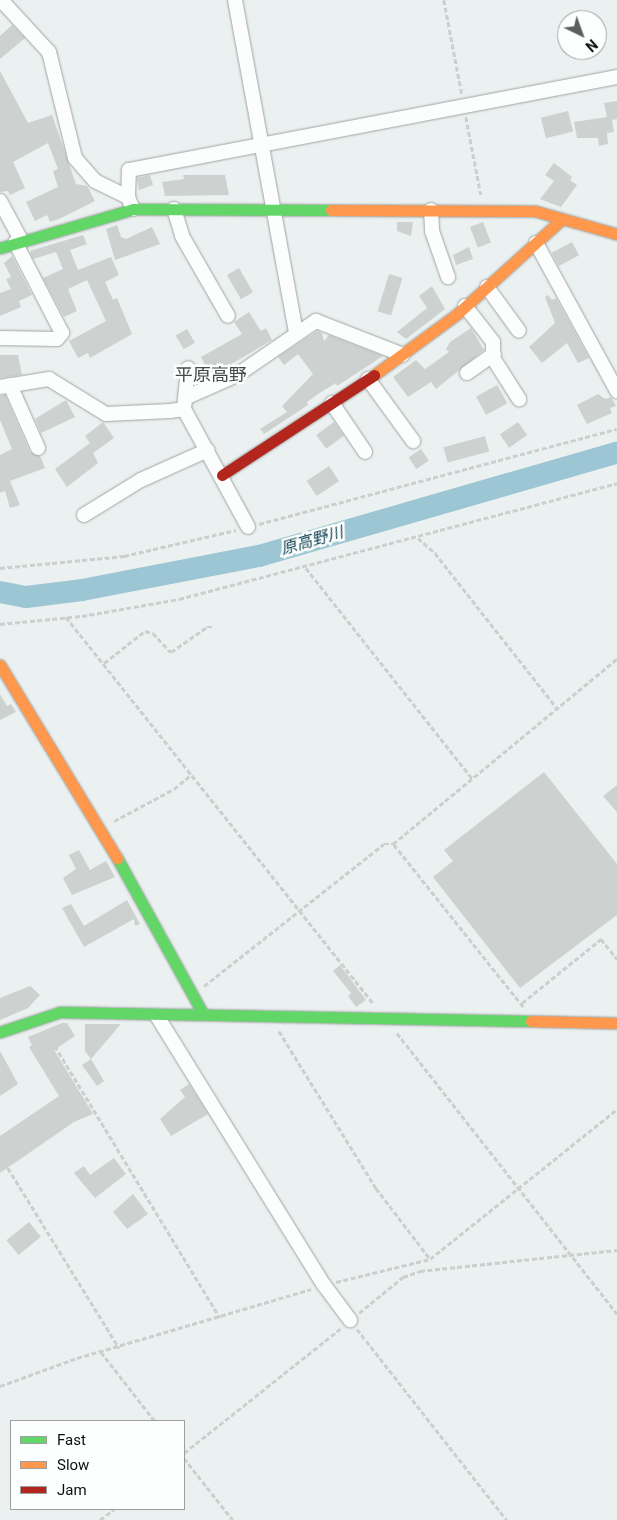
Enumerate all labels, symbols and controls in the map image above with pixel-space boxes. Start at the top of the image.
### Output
north arrow [557,10,607,60]
text: N [582,36,600,55]
district label: 平原高野 [175,364,247,386]
water label: 原高野川 [279,523,345,559]
legend [10,1420,185,1510]
text: Fast [57,1431,86,1449]
text: Slow [57,1456,89,1474]
text: Jam [57,1481,87,1499]

